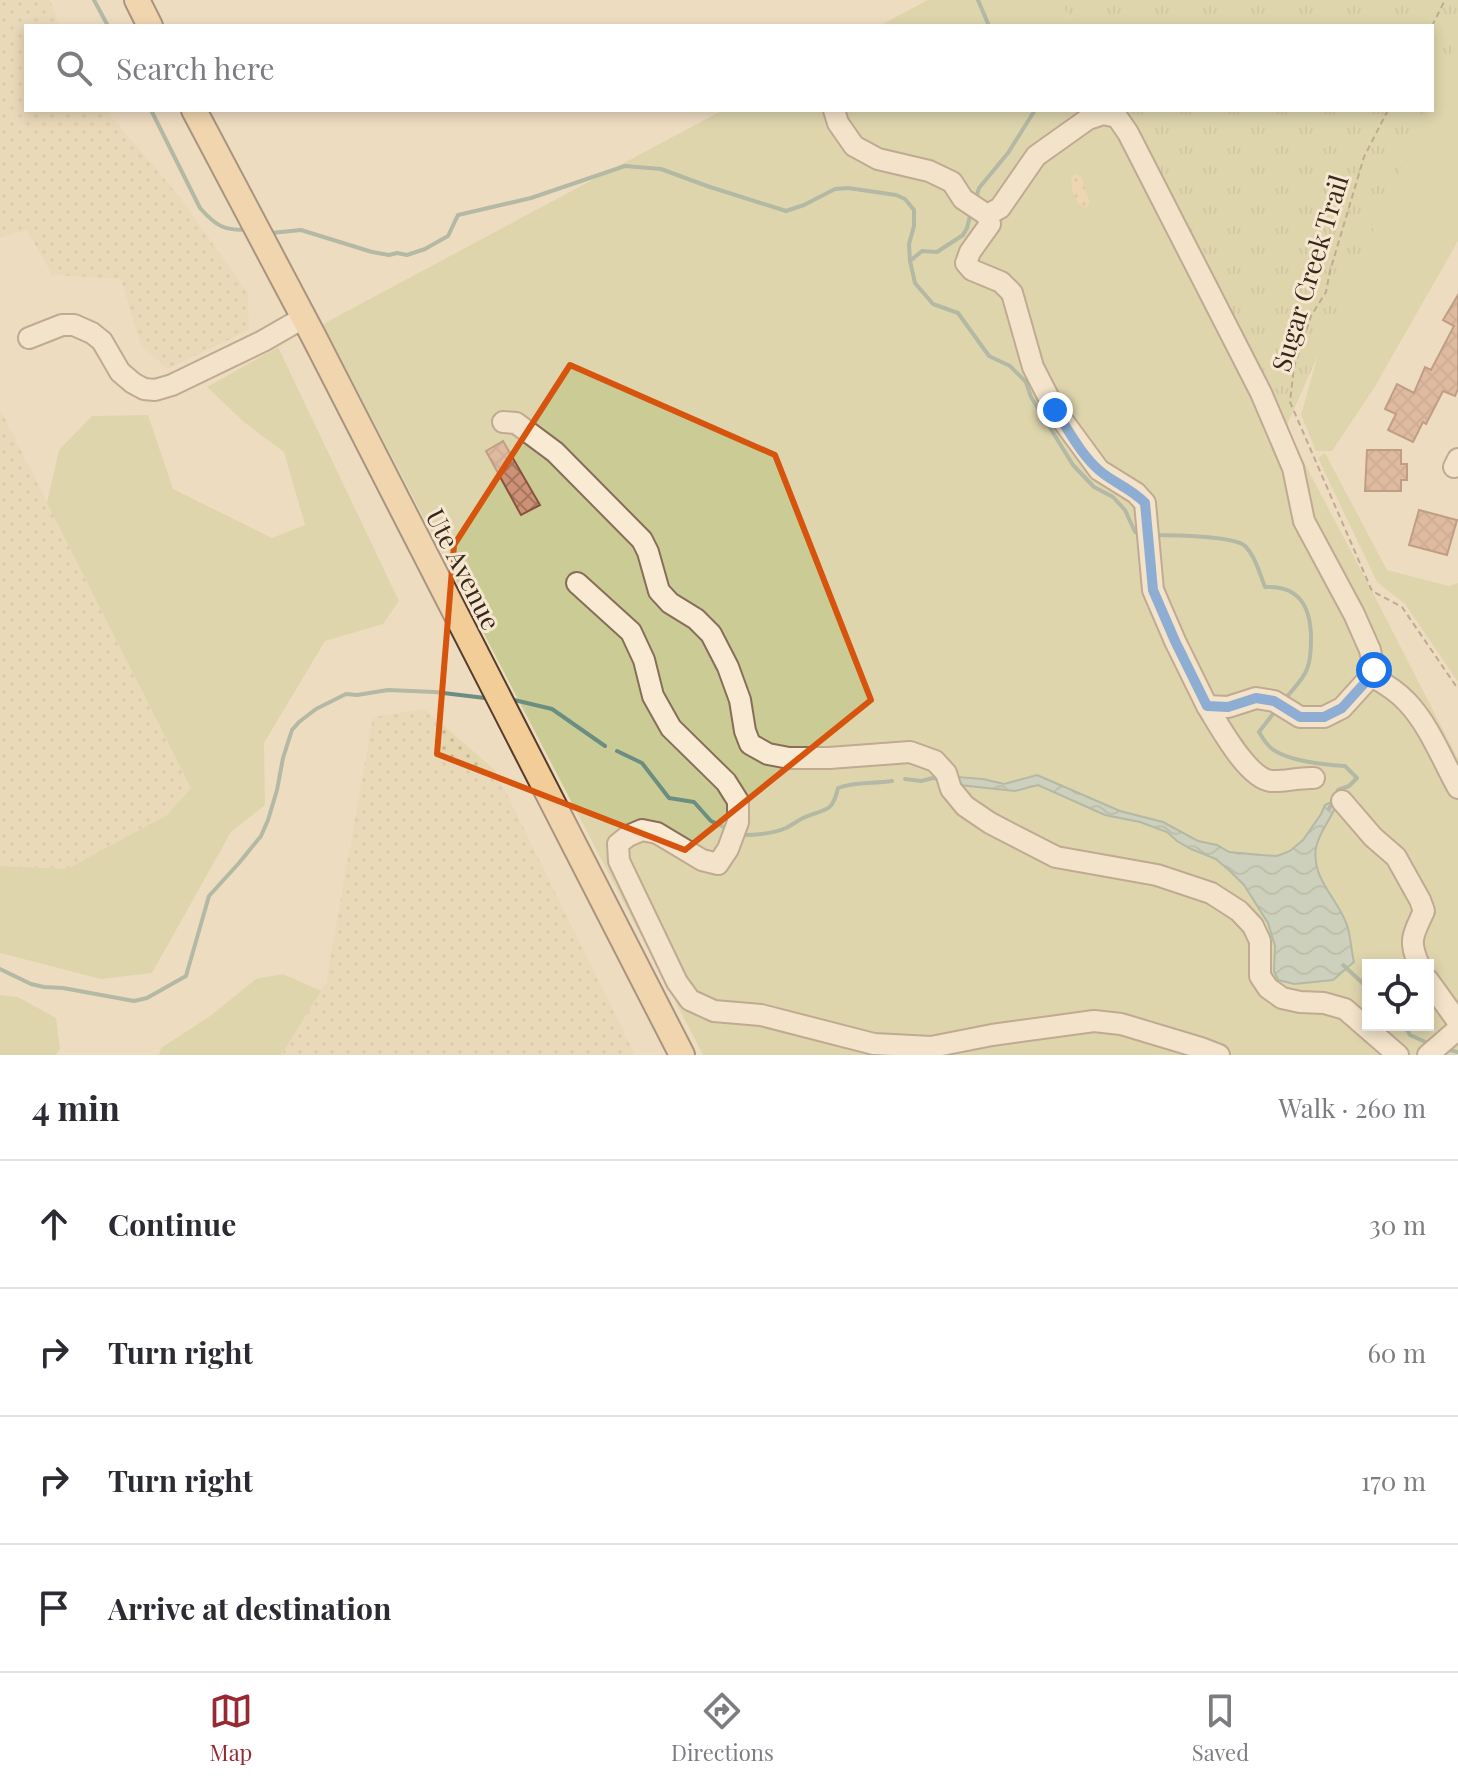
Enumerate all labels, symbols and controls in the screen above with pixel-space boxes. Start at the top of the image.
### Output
search box [24,24,1434,112]
icon: search [52,46,96,90]
text: Search here [116,48,275,88]
street label: Sugar Creek Trail [1262,170,1356,376]
route end [1037,392,1073,428]
street label: Ute Avenue [419,502,509,636]
route start [1356,652,1392,688]
map controls [1362,959,1434,1031]
button: locate [1362,959,1434,1031]
text: 4 min [32,1084,120,1130]
text: Walk · 260 m [1279,1090,1426,1125]
icon: ahead [32,1202,76,1246]
text: Continue [108,1204,236,1244]
text: 30 m [1369,1207,1426,1242]
icon: right [32,1330,76,1374]
text: Turn right [108,1332,253,1372]
text: 60 m [1367,1335,1426,1370]
icon: right [32,1458,76,1502]
text: Turn right [108,1460,253,1500]
text: 170 m [1361,1463,1426,1498]
icon: arrive [32,1586,76,1630]
text: Arrive at destination [108,1588,391,1628]
tab: Map [209,1689,253,1767]
tab: Directions [671,1689,774,1767]
tab: Saved [1192,1689,1249,1767]

